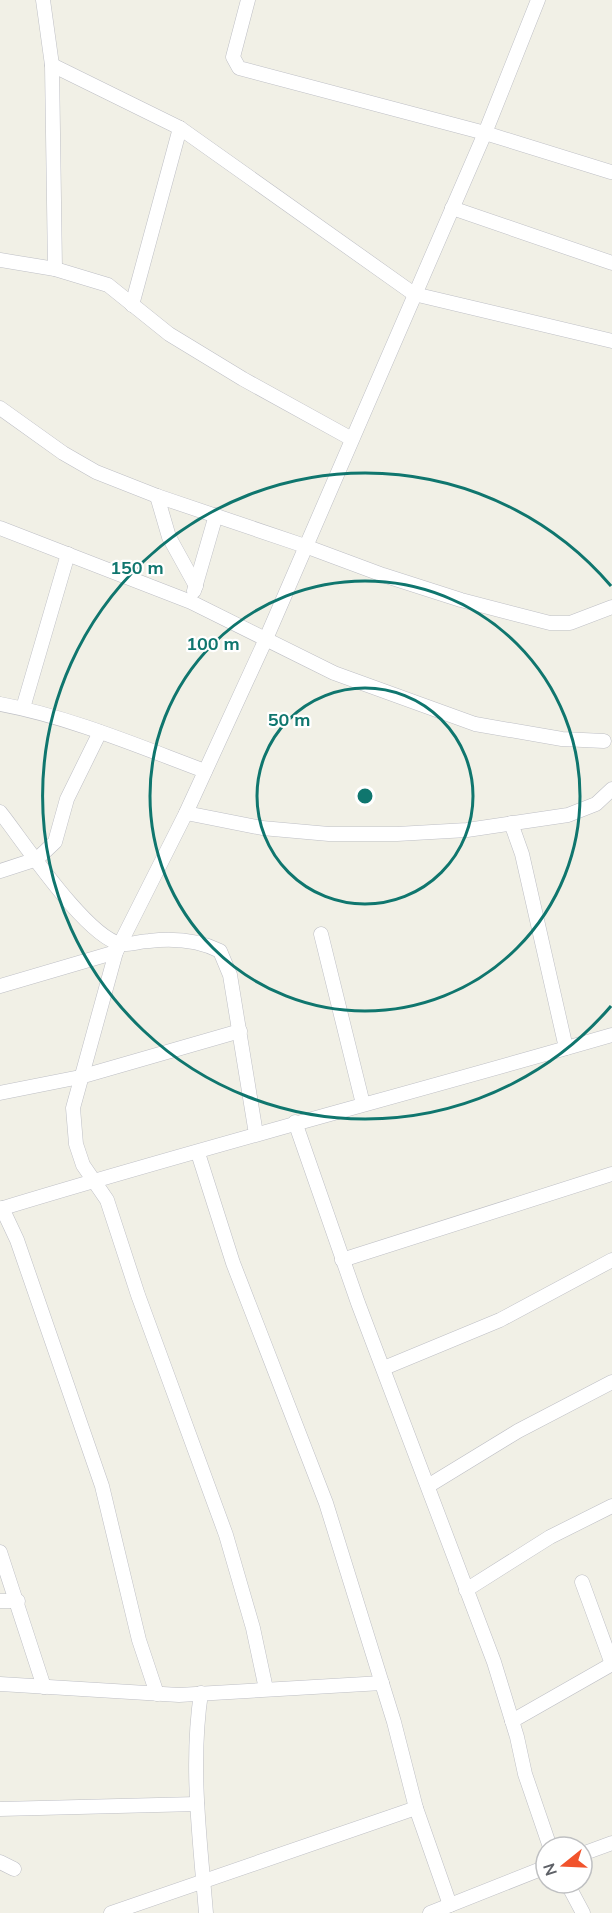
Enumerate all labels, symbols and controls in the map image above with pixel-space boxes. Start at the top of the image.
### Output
text: 150 m [110,556,164,579]
text: 100 m [186,632,240,655]
text: 50 m [268,708,310,731]
centre of rings [355,786,375,806]
north arrow [534,1835,594,1895]
text: N [538,1861,561,1878]

